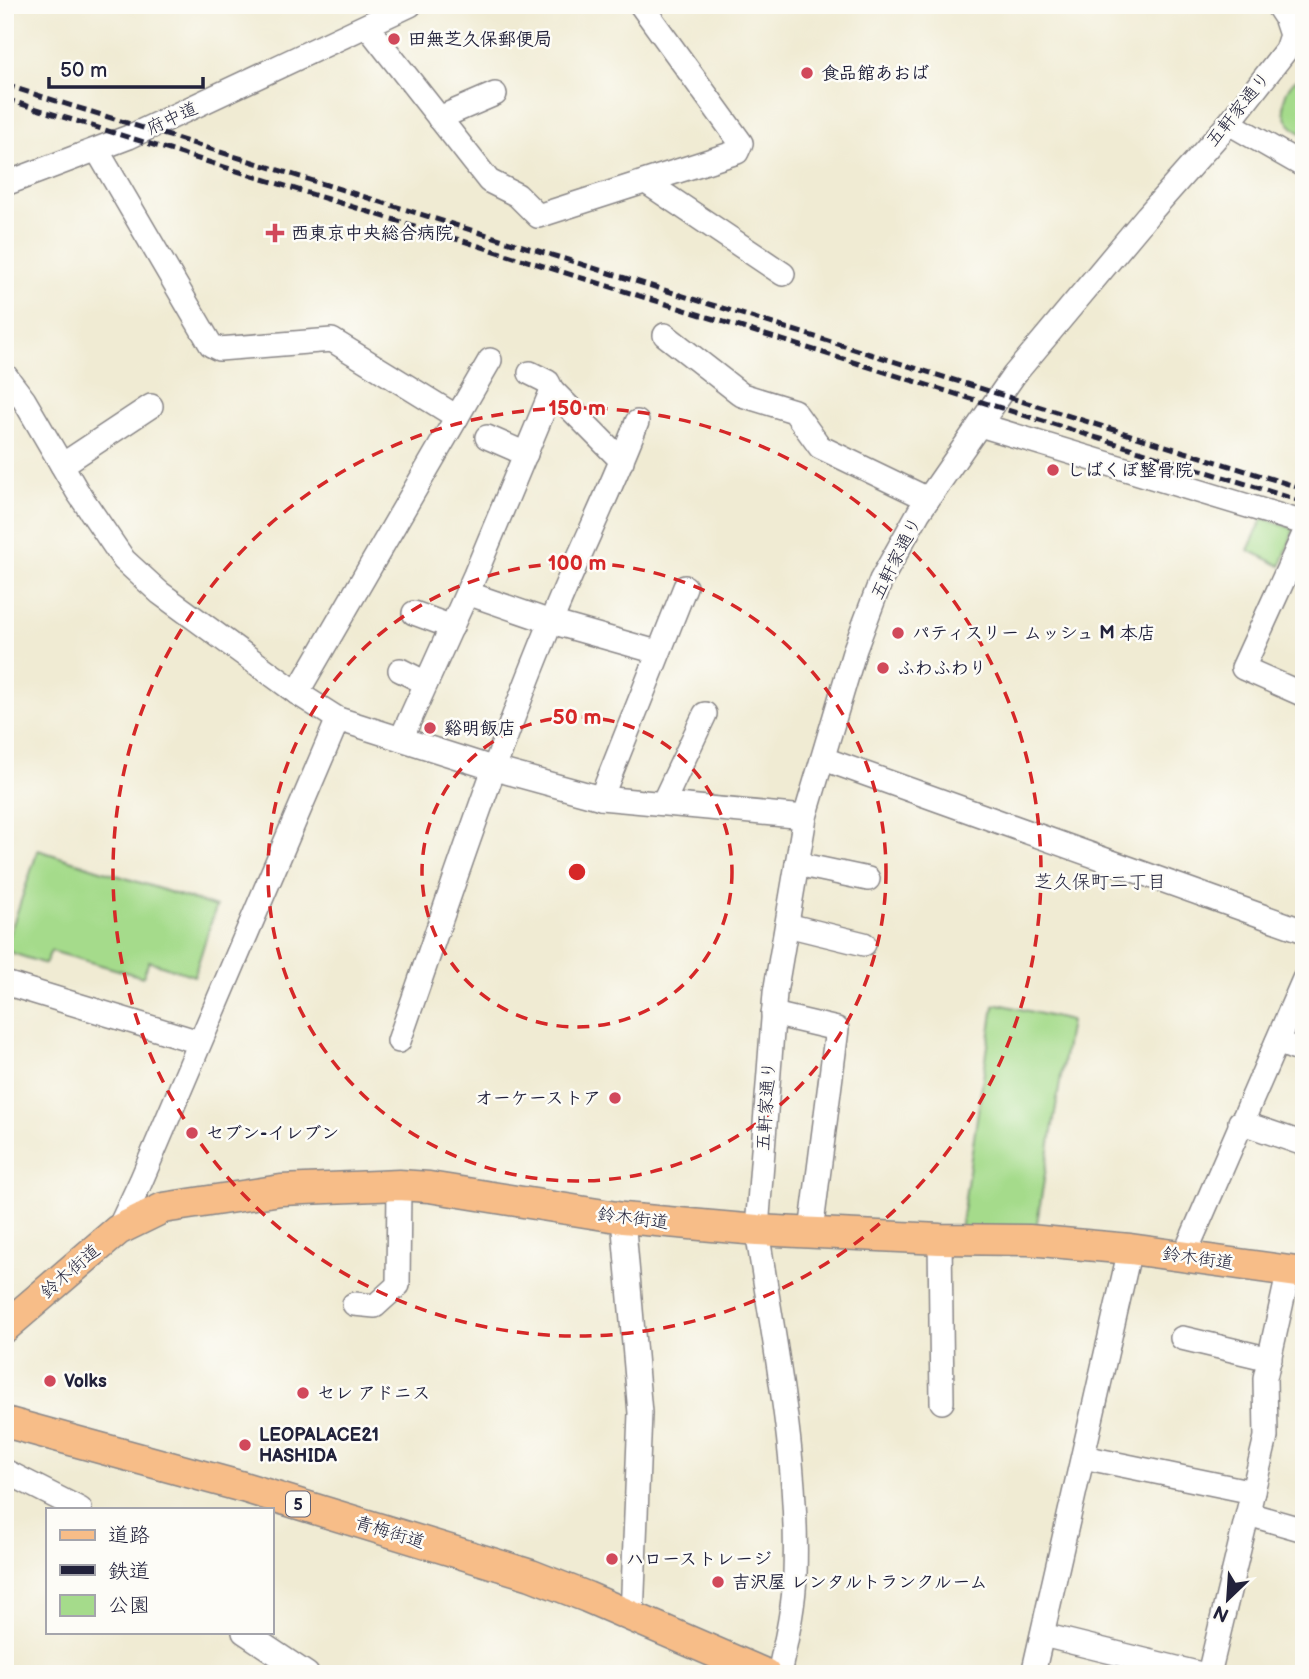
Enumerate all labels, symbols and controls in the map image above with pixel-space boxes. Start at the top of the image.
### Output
place label: 田無芝久保郵便局 [408,29,552,50]
marker: 田無芝久保郵便局 [386,31,402,47]
scale bar [49,46,203,90]
text: 50 m [60,58,107,83]
place label: 食品館あおば [821,63,929,84]
marker: 食品館あおば [799,65,815,81]
street label: 五軒家通り [1202,68,1275,151]
street label: 府中道 [143,98,201,139]
marker: 西東京中央総合病院 [265,223,285,243]
place label: 西東京中央総合病院 [291,223,453,244]
text: 150 m [548,396,606,421]
place label: しばくぼ整骨院 [1067,460,1193,481]
marker: しばくぼ整骨院 [1045,462,1061,478]
street label: 五軒家通り [867,513,926,603]
text: 100 m [548,551,606,576]
place label: パティスリー ムッシュ M 本店 [912,623,1156,644]
marker: パティスリー ムッシュ M 本店 [890,625,906,641]
place label: ふわふわり [897,658,987,679]
marker: ふわふわり [875,660,891,676]
text: 50 m [553,705,601,730]
place label: 谿明飯店 [444,718,516,739]
marker: 谿明飯店 [422,720,438,736]
centre of rings [565,860,589,884]
district label: 芝久保町二丁目 [1033,871,1167,894]
street label: 五軒家通り [753,1060,780,1152]
place label: オーケーストア [475,1088,601,1109]
marker: オーケーストア [607,1090,623,1106]
place label: セブン-イレブン [206,1123,339,1144]
marker: セブン-イレブン [184,1125,200,1141]
street label: 鈴木街道 [596,1204,670,1233]
street label: 鈴木街道 [36,1240,104,1303]
street label: 鈴木街道 [1161,1243,1235,1274]
place label: Volks [64,1371,107,1392]
marker: Volks [42,1373,58,1389]
place label: セレ アドニス [317,1383,430,1404]
marker: セレ アドニス [295,1385,311,1401]
place label: LEOPALACE21 HASHIDA [259,1425,379,1467]
marker: LEOPALACE21 HASHIDA [237,1437,253,1453]
road number: 5 [286,1492,310,1516]
legend [46,1508,273,1634]
street label: 青梅街道 [352,1512,427,1553]
text: 道路 [108,1523,150,1548]
place label: ハローストレージ [626,1549,771,1570]
marker: ハローストレージ [604,1551,620,1567]
text: 鉄道 [108,1559,150,1584]
north arrow [1194,1564,1264,1634]
place label: 吉沢屋 レンタルトランクルーム [732,1572,987,1593]
marker: 吉沢屋 レンタルトランクルーム [710,1574,726,1590]
text: 公園 [108,1593,150,1618]
text: N [1210,1600,1233,1626]

